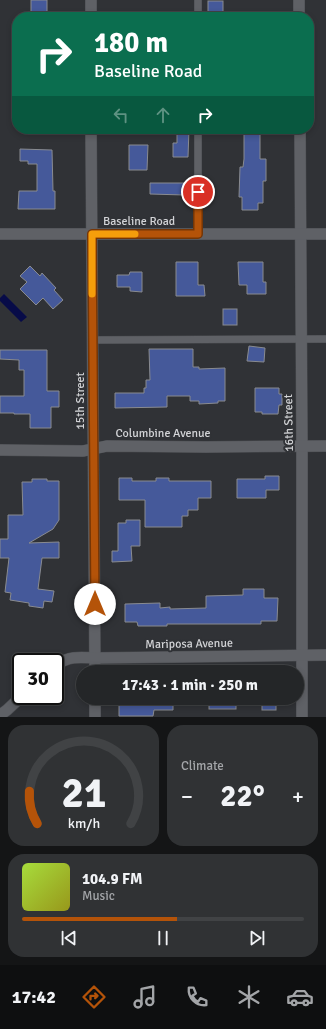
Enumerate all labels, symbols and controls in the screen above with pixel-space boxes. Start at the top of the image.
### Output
text: 180 m [94,26,168,60]
icon: right [28,28,80,80]
text: Baseline Road [94,60,202,82]
icon: left [110,104,132,126]
icon: ahead [152,104,174,126]
icon: right [194,104,216,126]
pin [181,175,215,209]
icon: arrive [187,181,209,203]
street label: Baseline Road [103,214,175,229]
street label: 15th Street [73,372,88,430]
street label: 16th Street [281,394,297,452]
street label: Columbine Avenue [115,426,211,441]
position arrow [74,583,116,625]
street label: Mariposa Avenue [145,636,233,652]
speed limit sign: 30 [12,653,64,705]
text: 17:43 · 1 min · 250 m [122,676,258,694]
text: Climate [181,758,224,774]
text: 21 [61,767,106,818]
text: 22° [220,778,265,815]
text: − [181,783,193,810]
text: + [292,783,304,810]
text: km/h [67,814,100,831]
text: 104.9 FM [82,870,143,888]
text: Music [82,888,115,904]
icon: previous [58,927,80,949]
icon: pause [152,927,174,949]
icon: next [246,927,268,949]
icon: directions [80,983,108,1011]
icon: music [131,983,159,1011]
icon: phone [183,983,211,1011]
icon: climate [235,983,263,1011]
icon: car [286,983,314,1011]
text: 17:42 [12,986,56,1008]

